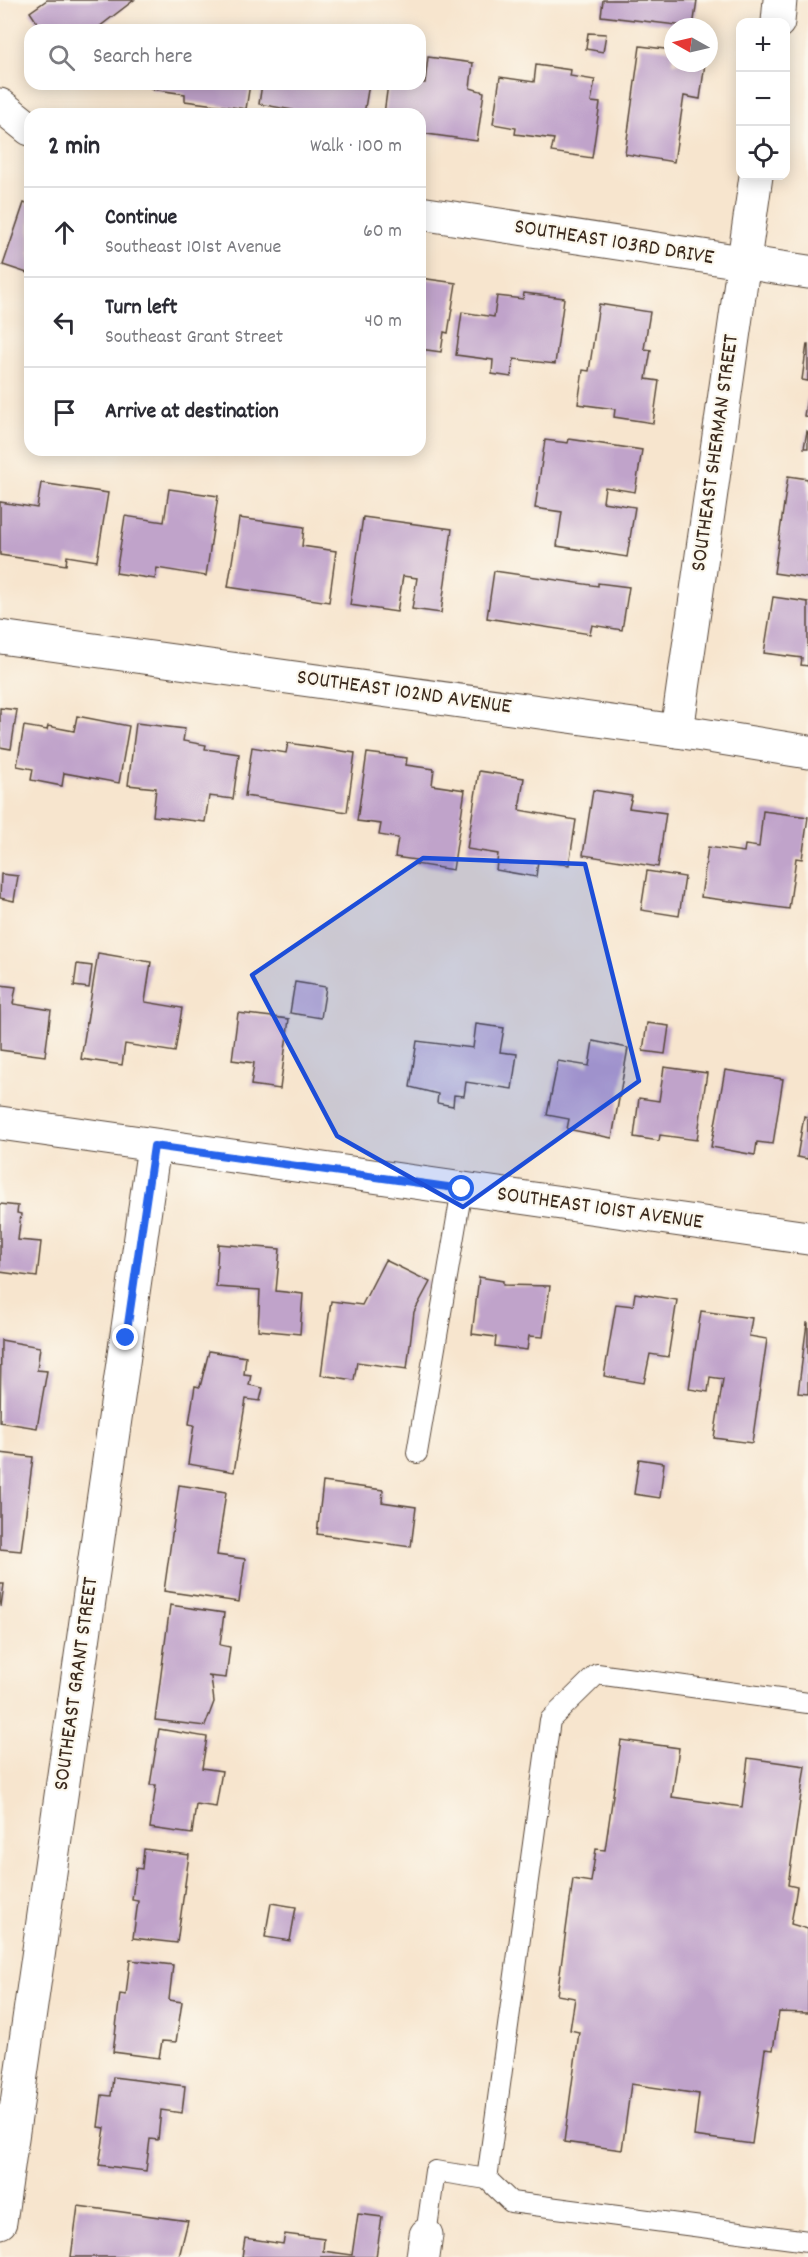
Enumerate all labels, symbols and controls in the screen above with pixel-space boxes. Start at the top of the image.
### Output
north arrow [664,18,718,72]
map controls [736,18,790,180]
button: + [736,18,790,72]
search box [24,24,426,90]
icon: search [45,41,78,74]
text: Search here [93,42,192,73]
button: − [736,72,790,126]
button: locate [736,126,790,180]
text: 2 min [48,129,100,166]
text: Walk · 100 m [310,133,402,161]
text: Continue [105,203,177,234]
street label: SOUTHEAST 103RD DRIVE [512,212,716,274]
icon: ahead [48,216,81,249]
text: 60 m [363,218,402,246]
text: Southeast 101st Avenue [105,234,281,262]
text: Turn left [105,293,177,324]
icon: left [48,306,81,339]
text: 40 m [364,308,402,336]
text: Southeast Grant Street [105,324,283,352]
street label: SOUTHEAST SHERMAN STREET [684,332,748,574]
icon: arrive [48,396,81,429]
text: Arrive at destination [105,397,279,428]
street label: SOUTHEAST 102ND AVENUE [295,663,513,723]
route start [448,1175,474,1201]
street label: SOUTHEAST 101ST AVENUE [495,1179,705,1239]
route end [112,1324,138,1350]
street label: SOUTHEAST GRANT STREET [47,1575,107,1793]

